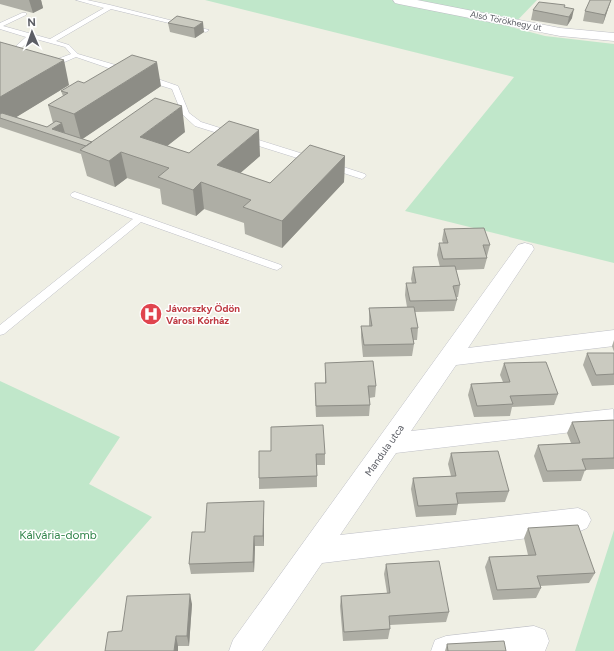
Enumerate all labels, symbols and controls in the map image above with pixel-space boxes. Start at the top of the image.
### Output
street label: Alsó Törökhegy út [469,8,543,33]
north arrow [12,12,52,52]
text: N [27,16,36,29]
hospital icon: Jávorszky Ödön Városi Kórház [138,301,164,327]
place label: Jávorszky Ödön Városi Kórház [166,302,240,327]
street label: Mandula utca [362,422,407,479]
park label: Kálvária-domb [19,528,97,542]

